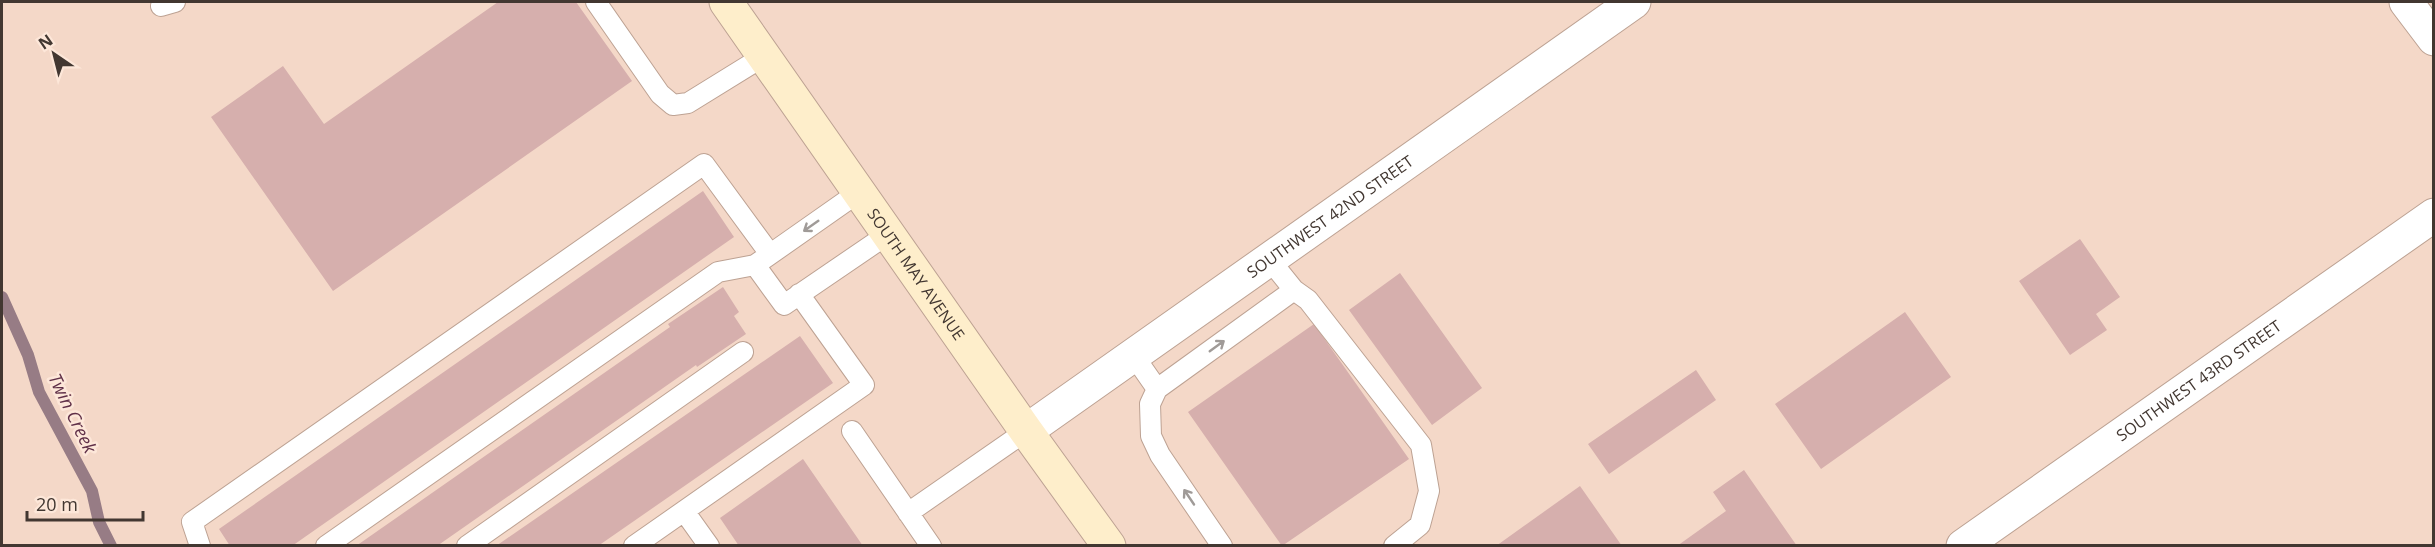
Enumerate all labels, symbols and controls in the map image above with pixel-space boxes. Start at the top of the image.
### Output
north arrow [24,24,84,84]
text: N [34,29,57,54]
street label: SOUTHWEST 42ND STREET [1242,150,1418,283]
street label: SOUTH MAY AVENUE [862,204,970,344]
one-way arrow [803,220,820,232]
street label: SOUTHWEST 43RD STREET [2112,315,2286,446]
one-way arrow [1209,340,1225,352]
water label: Twin Creek [43,369,103,458]
scale bar [27,484,142,522]
one-way arrow [1183,489,1195,506]
text: 20 m [36,492,78,516]

